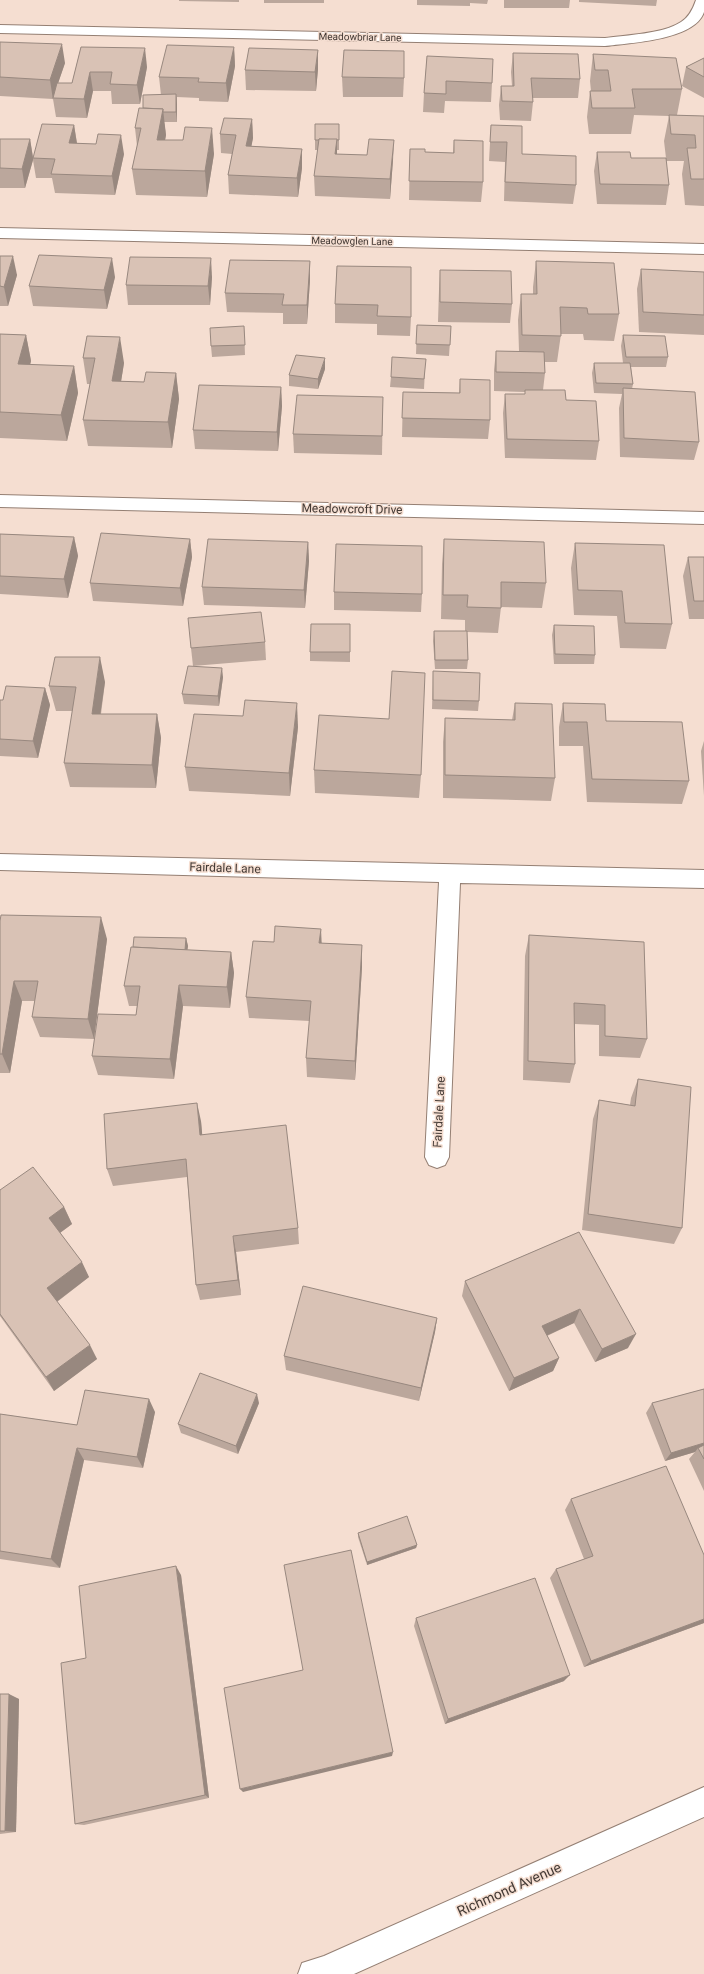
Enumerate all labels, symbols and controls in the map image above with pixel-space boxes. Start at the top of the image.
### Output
street label: Meadowbriar Lane [319,31,401,43]
street label: Meadowglen Lane [311,235,393,247]
street label: Meadowcroft Drive [301,501,403,517]
street label: Fairdale Lane [189,860,261,876]
street label: Fairdale Lane [430,1076,448,1148]
street label: Richmond Avenue [454,1859,564,1919]

